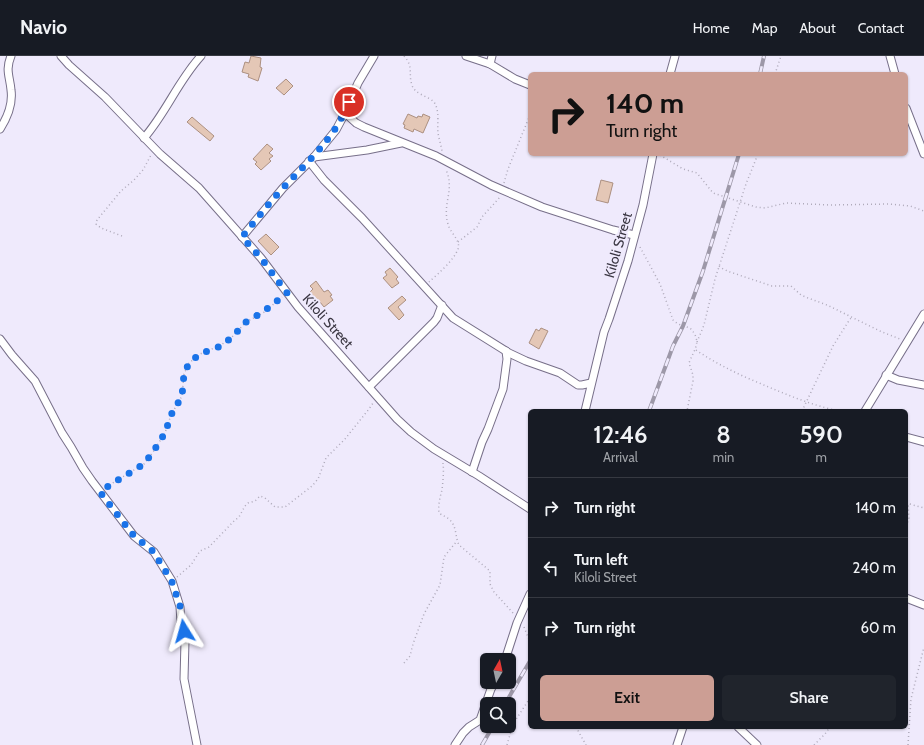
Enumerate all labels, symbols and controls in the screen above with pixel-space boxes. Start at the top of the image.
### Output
text: Navio [20,16,67,39]
text: Home [693,19,730,37]
text: Map [752,19,777,37]
text: About [799,19,836,37]
text: Contact [858,19,904,37]
pin [332,85,366,119]
text: 140 m [606,86,684,120]
icon: right [540,88,592,140]
icon: arrive [338,91,360,113]
text: Turn right [606,120,677,142]
street label: Kiloli Street [600,210,636,280]
street label: Kiloli Street [299,290,357,352]
text: 12:46 [593,420,648,449]
text: 8 [716,420,731,449]
text: 590 [799,420,843,449]
text: Arrival [603,449,638,465]
text: min [713,449,734,465]
text: m [815,449,827,465]
icon: right [540,497,562,519]
text: Turn right [574,499,635,517]
text: 140 m [855,499,896,517]
text: Turn left [574,551,628,569]
icon: left [540,557,562,579]
text: 240 m [852,559,896,577]
text: Kiloli Street [574,569,637,585]
position arrow [163,610,205,652]
icon: right [540,617,562,639]
text: Turn right [574,619,635,637]
text: 60 m [860,619,896,637]
north arrow [480,653,516,689]
map controls [480,653,516,733]
button: Exit [540,675,714,721]
button: Share [722,675,896,721]
button: search [480,697,516,733]

